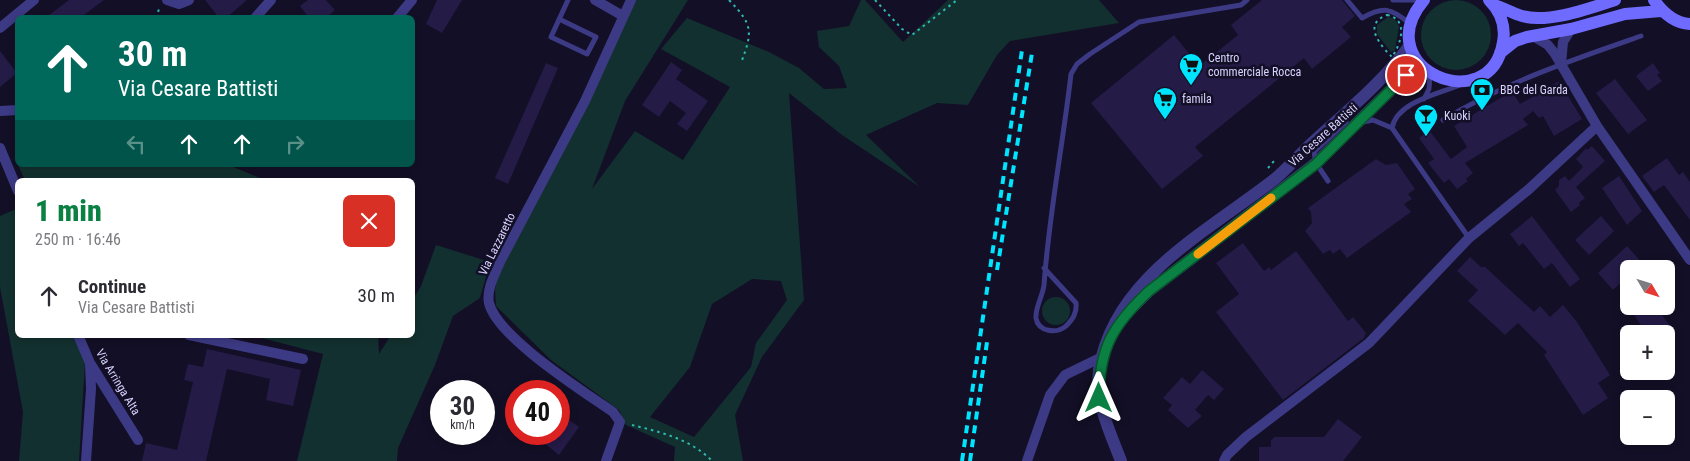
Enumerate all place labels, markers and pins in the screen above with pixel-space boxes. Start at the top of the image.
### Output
place label: Centro commerciale Rocca [1208,51,1301,79]
supermarket icon: Centro commerciale Rocca [1178,52,1204,86]
pin [1385,54,1427,96]
bank icon: BBC del Garda [1469,77,1495,111]
place label: BBC del Garda [1500,83,1568,97]
supermarket icon: famila [1152,86,1178,120]
place label: famila [1182,92,1212,106]
bar icon: Kuoki [1413,103,1439,137]
place label: Kuoki [1444,109,1470,123]

